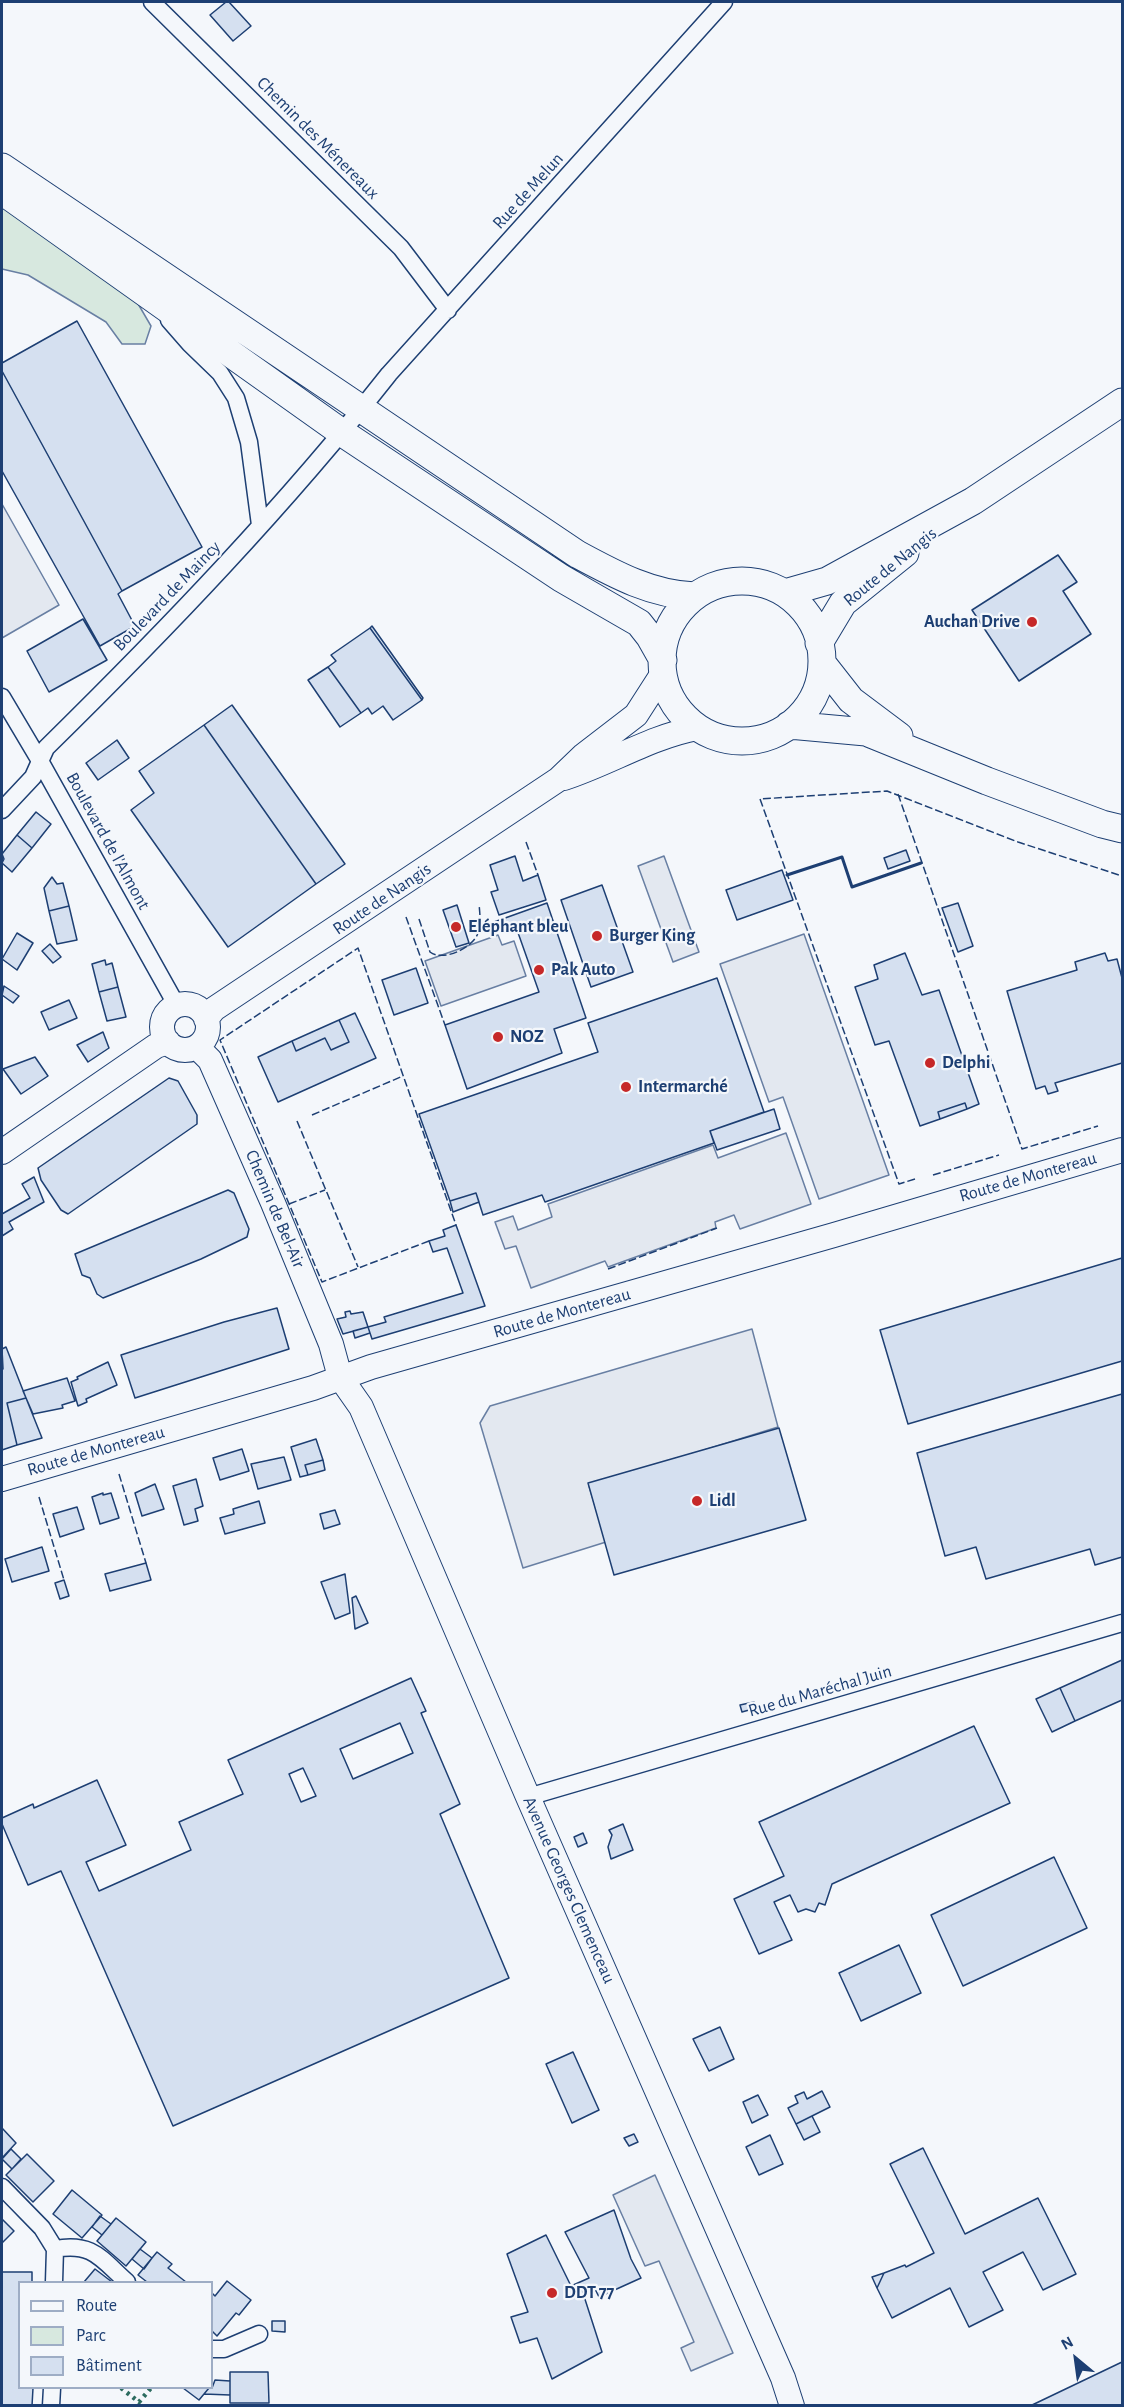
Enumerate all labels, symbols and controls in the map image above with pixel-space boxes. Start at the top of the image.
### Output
street label: Chemin des Ménereaux [252,72,384,204]
street label: Rue de Melun [488,148,568,234]
street label: Route de Nangis [839,523,941,611]
street label: Boulevard de Maincy [109,536,225,656]
place label: Auchan Drive [924,611,1020,633]
marker: Auchan Drive [1025,615,1039,629]
street label: Boulevard de l'Almont [61,769,155,913]
street label: Route de Nangis [329,858,435,940]
place label: Eléphant bleu [468,916,568,938]
marker: Eléphant bleu [449,920,463,934]
place label: Burger King [609,925,695,947]
marker: Burger King [590,929,604,943]
place label: Pak Auto [551,959,616,981]
marker: Pak Auto [532,963,546,977]
place label: NOZ [510,1026,544,1048]
marker: NOZ [491,1030,505,1044]
place label: Delphi [942,1052,990,1074]
marker: Delphi [923,1056,937,1070]
place label: Intermarché [638,1076,728,1098]
marker: Intermarché [619,1080,633,1094]
street label: Chemin de Bel-Air [240,1147,310,1271]
street label: Route de Montereau [957,1147,1099,1207]
street label: Route de Montereau [491,1283,633,1343]
street label: Route de Montereau [25,1421,167,1481]
place label: Lidl [709,1490,736,1512]
marker: Lidl [690,1494,704,1508]
street label: Rue du Maréchal Juin [746,1660,894,1722]
street label: Avenue Georges Clemenceau [518,1793,620,1987]
legend [18,2281,213,2389]
place label: DDT 77 [564,2282,614,2304]
marker: DDT 77 [545,2286,559,2300]
text: Route [76,2297,117,2315]
text: Parc [76,2327,106,2345]
north arrow [1046,2329,1106,2389]
text: N [1059,2334,1076,2353]
text: Bâtiment [76,2357,142,2375]

